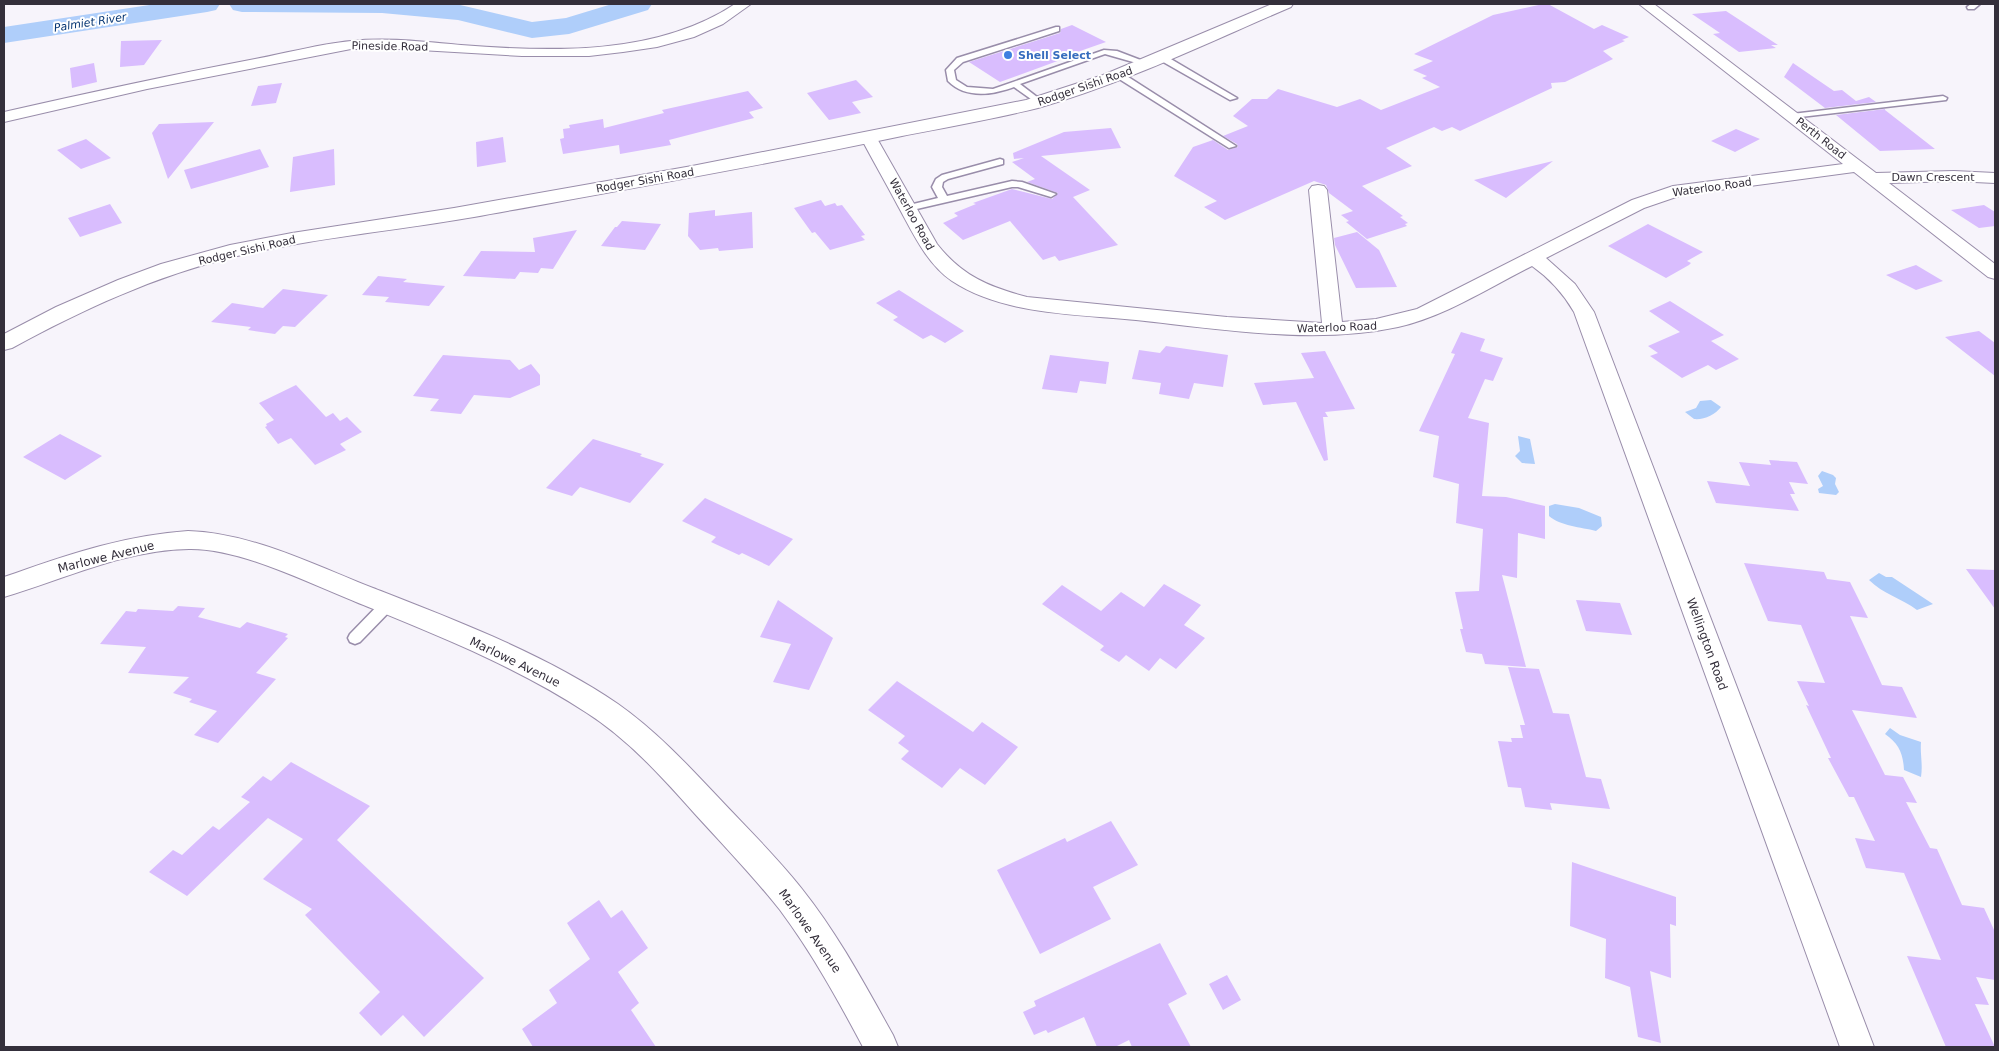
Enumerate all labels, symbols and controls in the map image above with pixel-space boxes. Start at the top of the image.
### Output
water label: Palmiet River [53,10,129,35]
street label: Pineside Road [351,39,429,54]
marker: Shell Select [1002,49,1014,61]
place label: Shell Select [1018,49,1091,62]
street label: Rodger Sishi Road [1036,64,1134,109]
street label: Perth Road [1793,115,1848,162]
street label: Rodger Sishi Road [595,165,695,196]
street label: Dawn Crescent [1891,171,1975,184]
street label: Waterloo Road [1671,175,1753,200]
street label: Waterloo Road [886,176,937,252]
street label: Rodger Sishi Road [197,233,297,268]
street label: Waterloo Road [1297,320,1377,335]
street label: Marlowe Avenue [56,538,156,576]
street label: Wellington Road [1684,596,1730,692]
street label: Marlowe Avenue [467,634,563,690]
street label: Marlowe Avenue [776,886,844,976]

